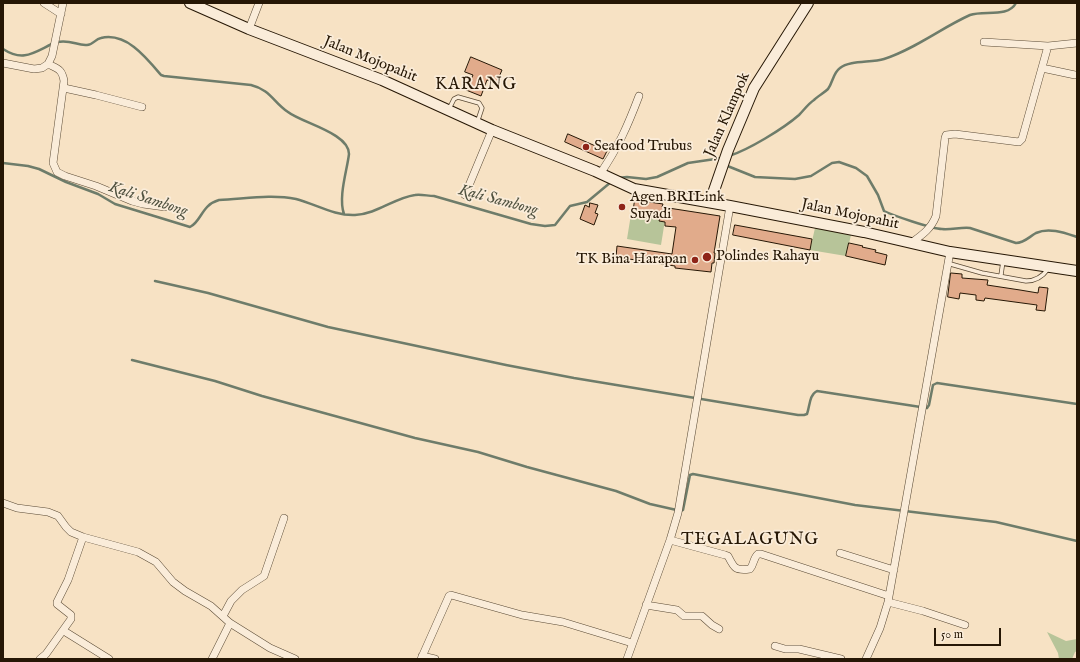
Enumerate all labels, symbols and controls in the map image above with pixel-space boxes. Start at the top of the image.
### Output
street label: Jalan Mojopahit [321,33,419,87]
street label: Jalan Klampok [701,70,755,160]
district label: KARANG [435,76,517,96]
place label: Seafood Trubus [594,138,692,156]
marker: Seafood Trubus [581,142,591,152]
water label: Kali Sambong [106,178,190,222]
water label: Kali Sambong [456,181,540,221]
place label: Agen BRILink Suyadi [630,189,725,224]
street label: Jalan Mojopahit [800,196,900,234]
marker: Agen BRILink Suyadi [617,202,627,212]
place label: Polindes Rahayu [716,248,819,266]
place label: TK Bina Harapan [576,251,687,269]
marker: Polindes Rahayu [701,251,713,263]
marker: TK Bina Harapan [690,255,700,265]
district label: TEGALAGUNG [681,531,819,551]
scale bar [936,620,1003,646]
text: 50 m [941,627,963,642]

